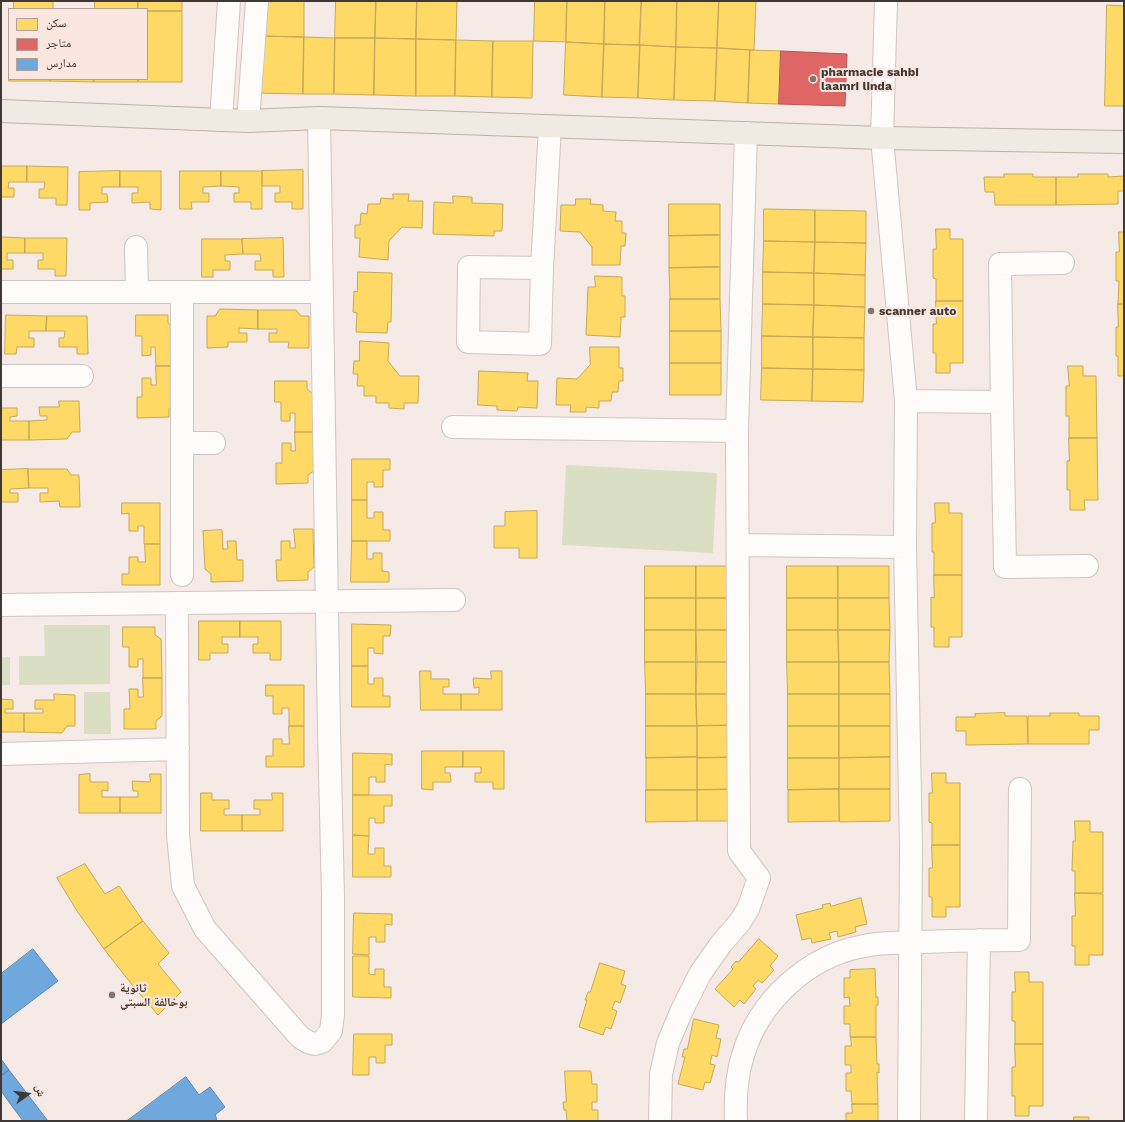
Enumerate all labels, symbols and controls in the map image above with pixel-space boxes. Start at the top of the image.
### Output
legend [8,8,148,80]
text: سكن [46,16,66,30]
text: متاجر [46,36,71,50]
text: مدارس [46,56,77,70]
place label: pharmacie sahbi laamri linda [821,65,919,93]
marker: pharmacie sahbi laamri linda [808,74,818,84]
place label: scanner auto [879,304,956,318]
marker: scanner auto [866,306,876,316]
place label: ثانوية بوخالفة السبتي [120,981,187,1009]
marker: ثانوية بوخالفة السبتي [107,990,117,1000]
north arrow [8,1074,48,1114]
text: ش [32,1083,48,1098]

